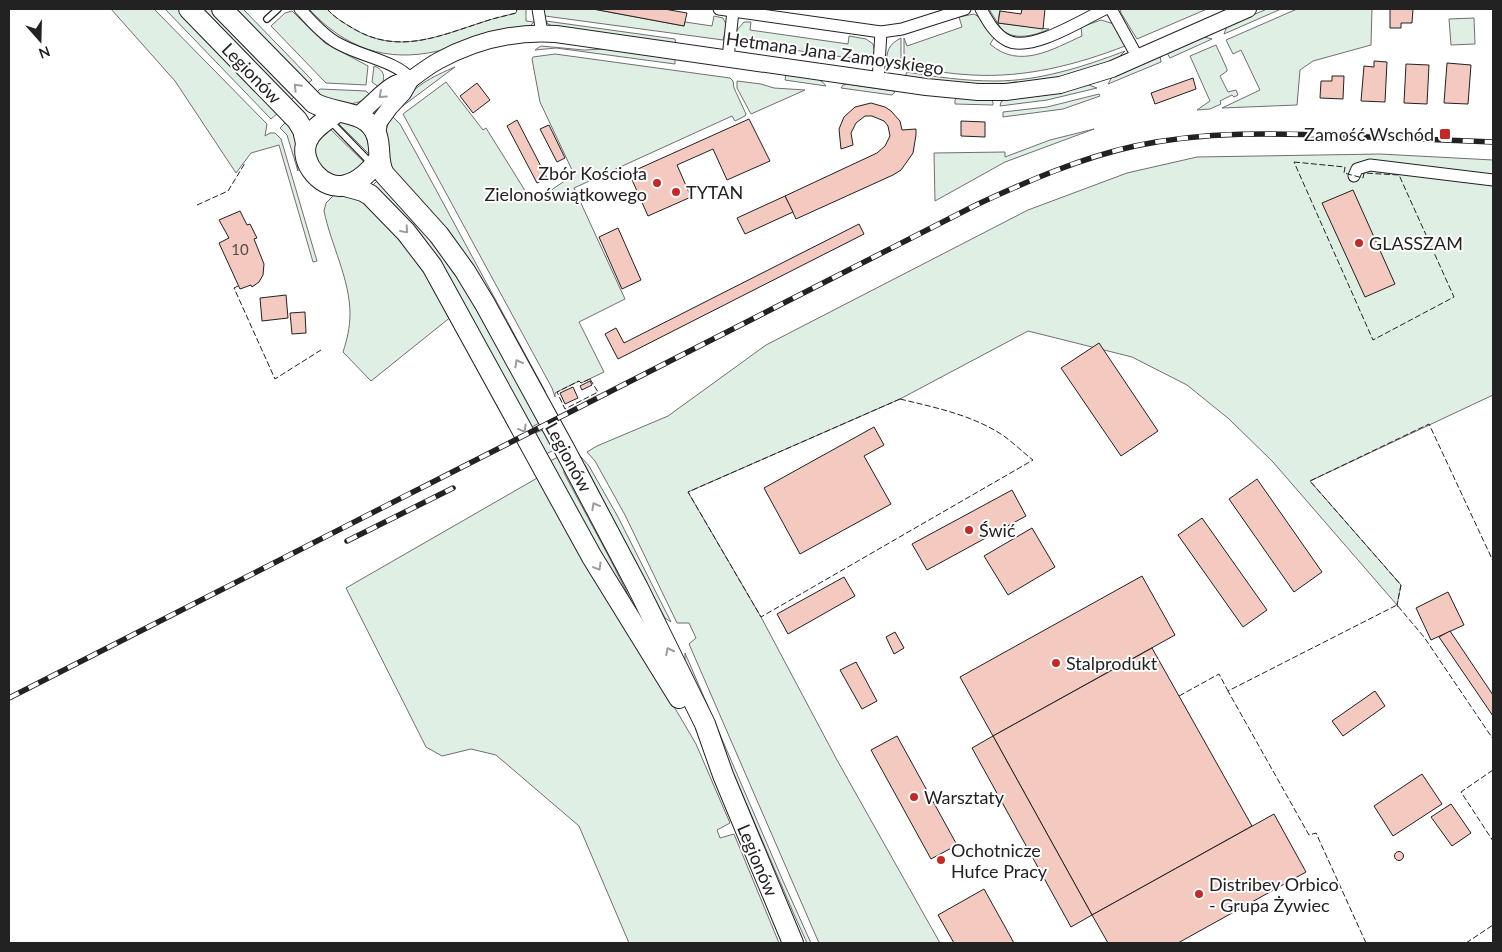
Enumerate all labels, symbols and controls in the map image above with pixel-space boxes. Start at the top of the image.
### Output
north arrow [15,15,65,65]
street label: Hetmana Jana Zamoyskiego [725,27,945,79]
street label: Legionów [218,38,286,108]
text: N [37,43,53,63]
one-way arrow [294,83,303,92]
one-way arrow [379,89,388,98]
place label: Zamość Wschód [1304,123,1434,145]
marker: Zamość Wschód [1438,127,1452,141]
place label: Zbór Kościoła Zielonoświątkowego [484,162,647,205]
marker: Zbór Kościoła Zielonoświątkowego [651,177,663,189]
place label: TYTAN [686,181,743,203]
marker: TYTAN [670,186,682,198]
one-way arrow [399,224,408,233]
place label: GLASSZAM [1369,232,1463,254]
marker: GLASSZAM [1353,237,1365,249]
house number: 10 [231,240,249,258]
one-way arrow [514,359,524,368]
street label: Legionów [541,418,597,496]
one-way arrow [517,424,527,433]
one-way arrow [591,502,601,511]
place label: Świć [979,519,1016,541]
marker: Świć [963,524,975,536]
one-way arrow [592,561,602,570]
one-way arrow [665,647,675,656]
place label: Stalprodukt [1066,652,1158,674]
marker: Stalprodukt [1050,657,1062,669]
place label: Warsztaty [924,786,1005,808]
marker: Warsztaty [908,791,920,803]
street label: Legionów [733,821,783,899]
place label: Ochotnicze Hufce Pracy [951,839,1048,882]
marker: Ochotnicze Hufce Pracy [935,854,947,866]
place label: Distribev Orbico - Grupa Żywiec [1209,873,1339,916]
marker: Distribev Orbico - Grupa Żywiec [1193,888,1205,900]

